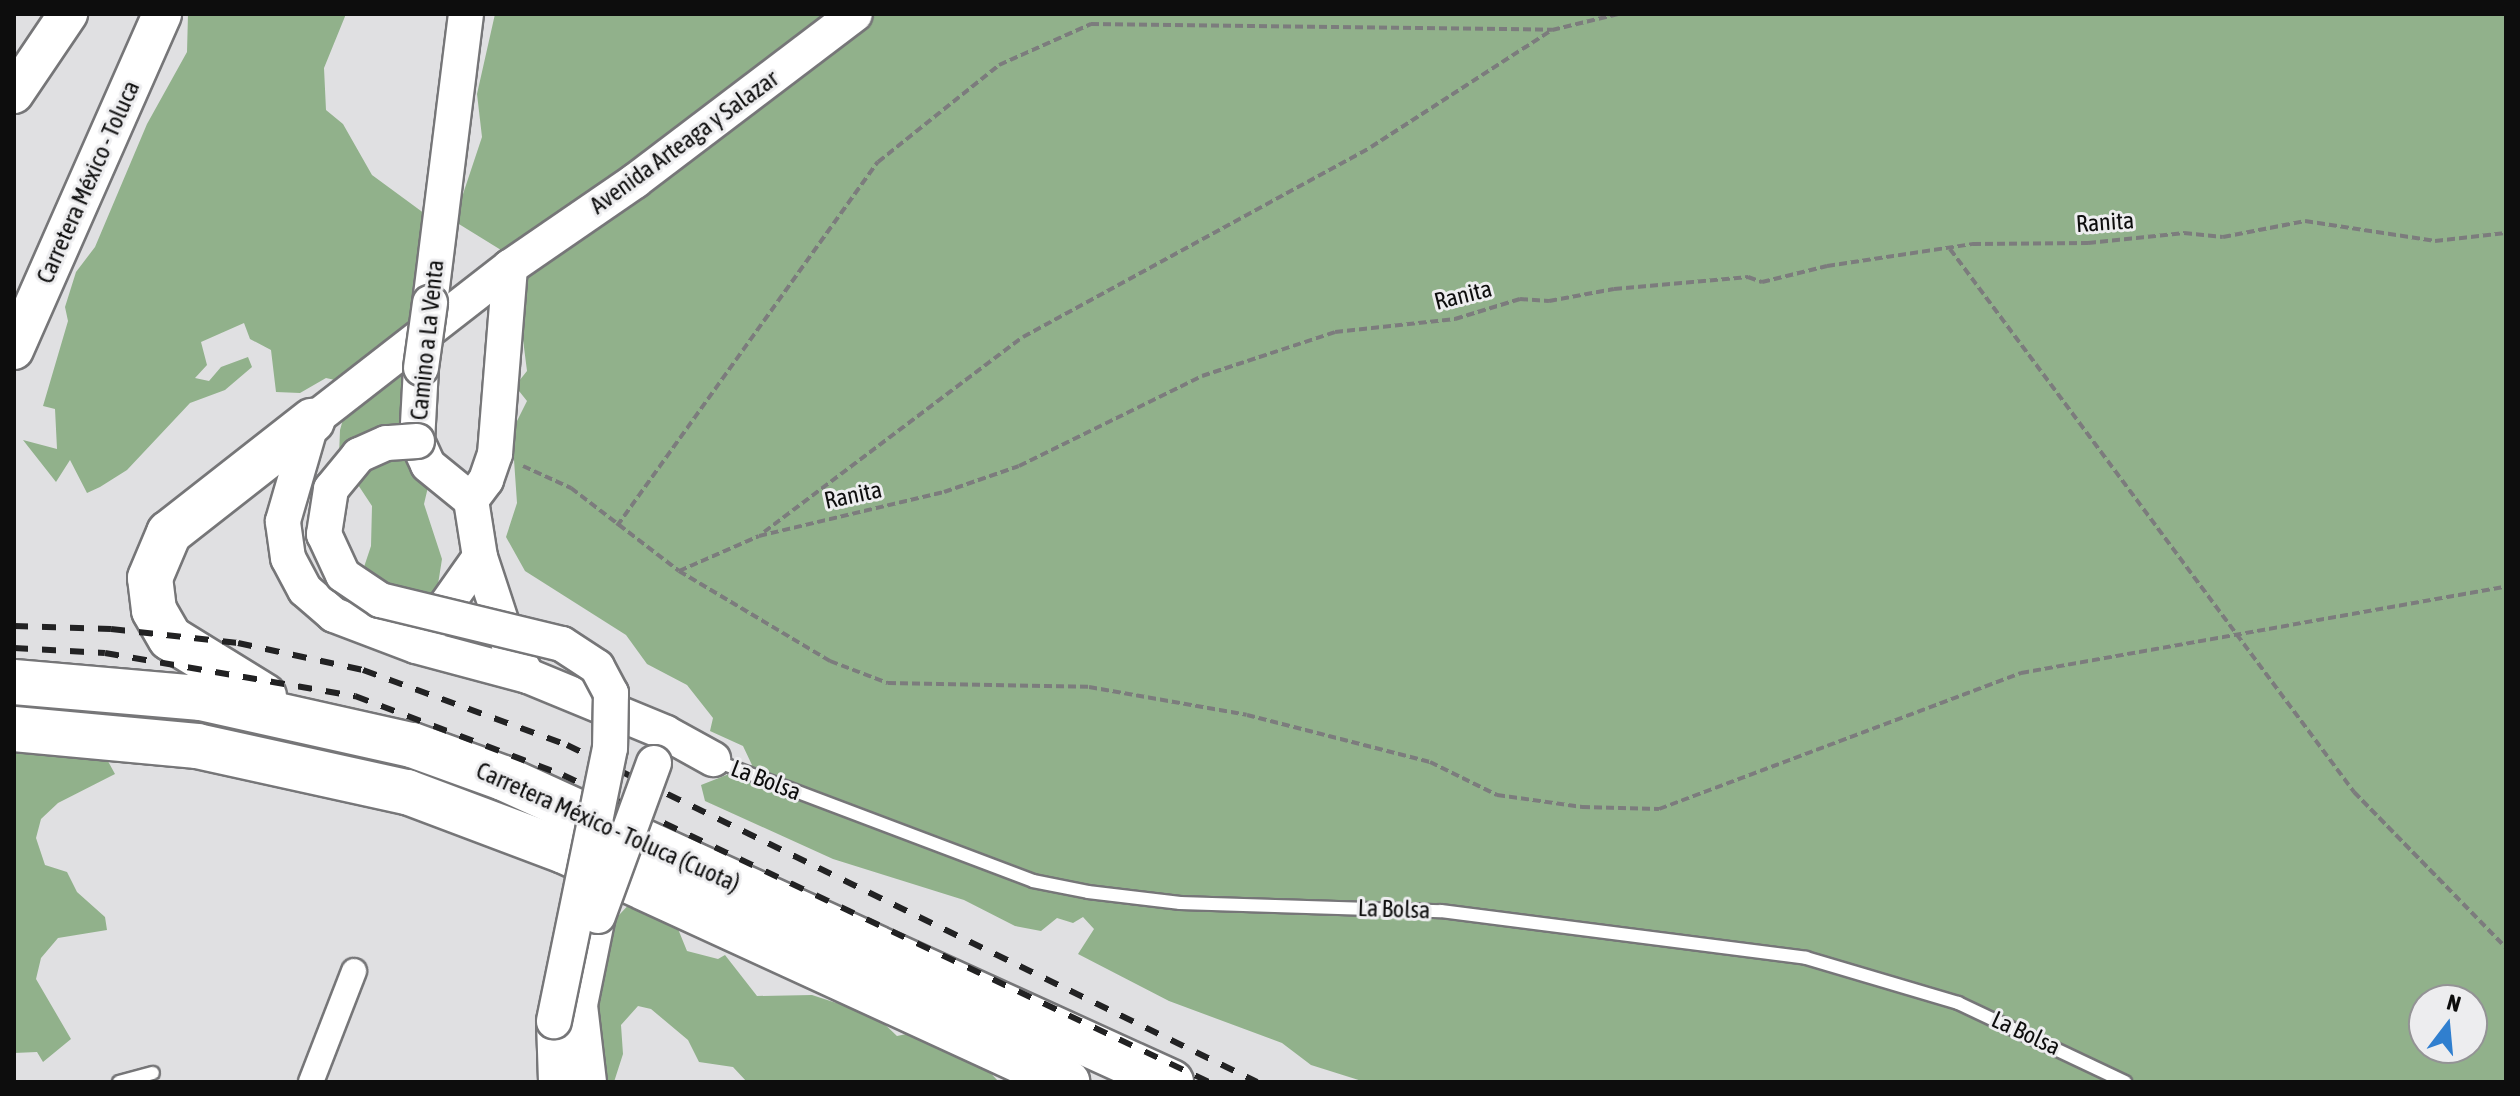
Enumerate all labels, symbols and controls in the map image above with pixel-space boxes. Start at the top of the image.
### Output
street label: Avenida Arteaga y Salazar [584,64,784,220]
street label: Carretera México - Toluca [30,76,146,288]
street label: Ranita [2075,206,2135,238]
street label: Camino a La Venta [404,259,450,421]
street label: Ranita [1431,274,1495,316]
street label: Ranita [821,475,885,515]
street label: La Bolsa [727,754,805,806]
street label: Carretera México - Toluca (Cuota) [472,756,744,898]
street label: La Bolsa [1357,893,1431,925]
north arrow [2408,984,2488,1064]
text: N [2444,989,2464,1017]
street label: La Bolsa [1987,1005,2065,1061]

